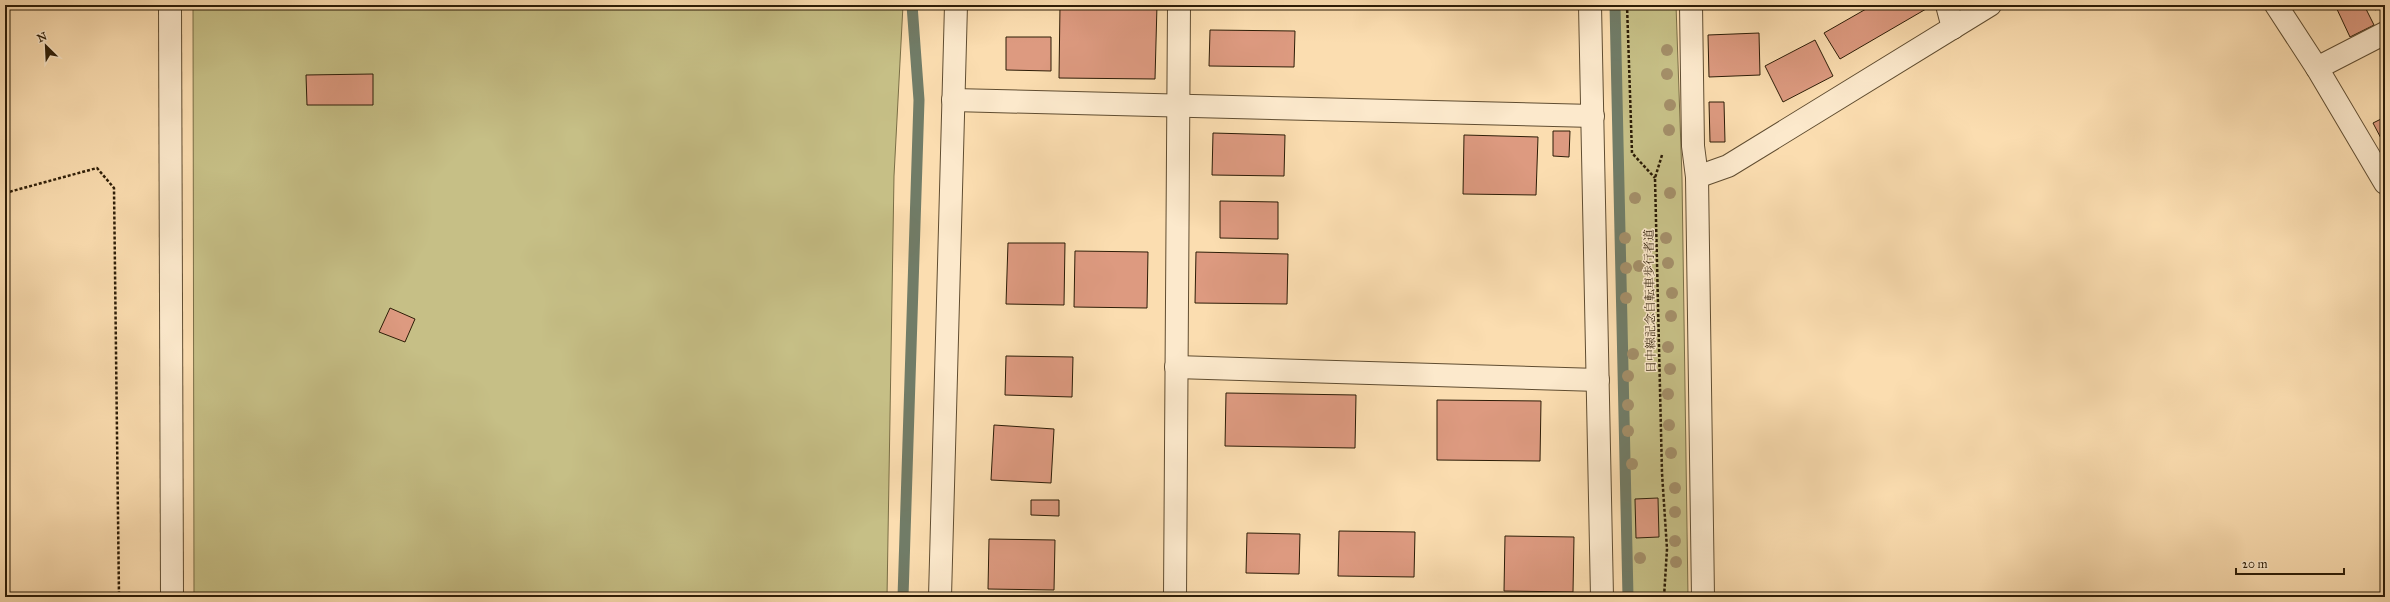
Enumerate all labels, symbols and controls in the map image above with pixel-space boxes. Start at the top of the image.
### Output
north arrow [26,26,66,66]
text: N [35,29,50,45]
street label: 日中線記念自転車歩行者道 [1642,229,1658,373]
scale bar [2236,550,2344,576]
text: 20 m [2242,557,2268,571]

